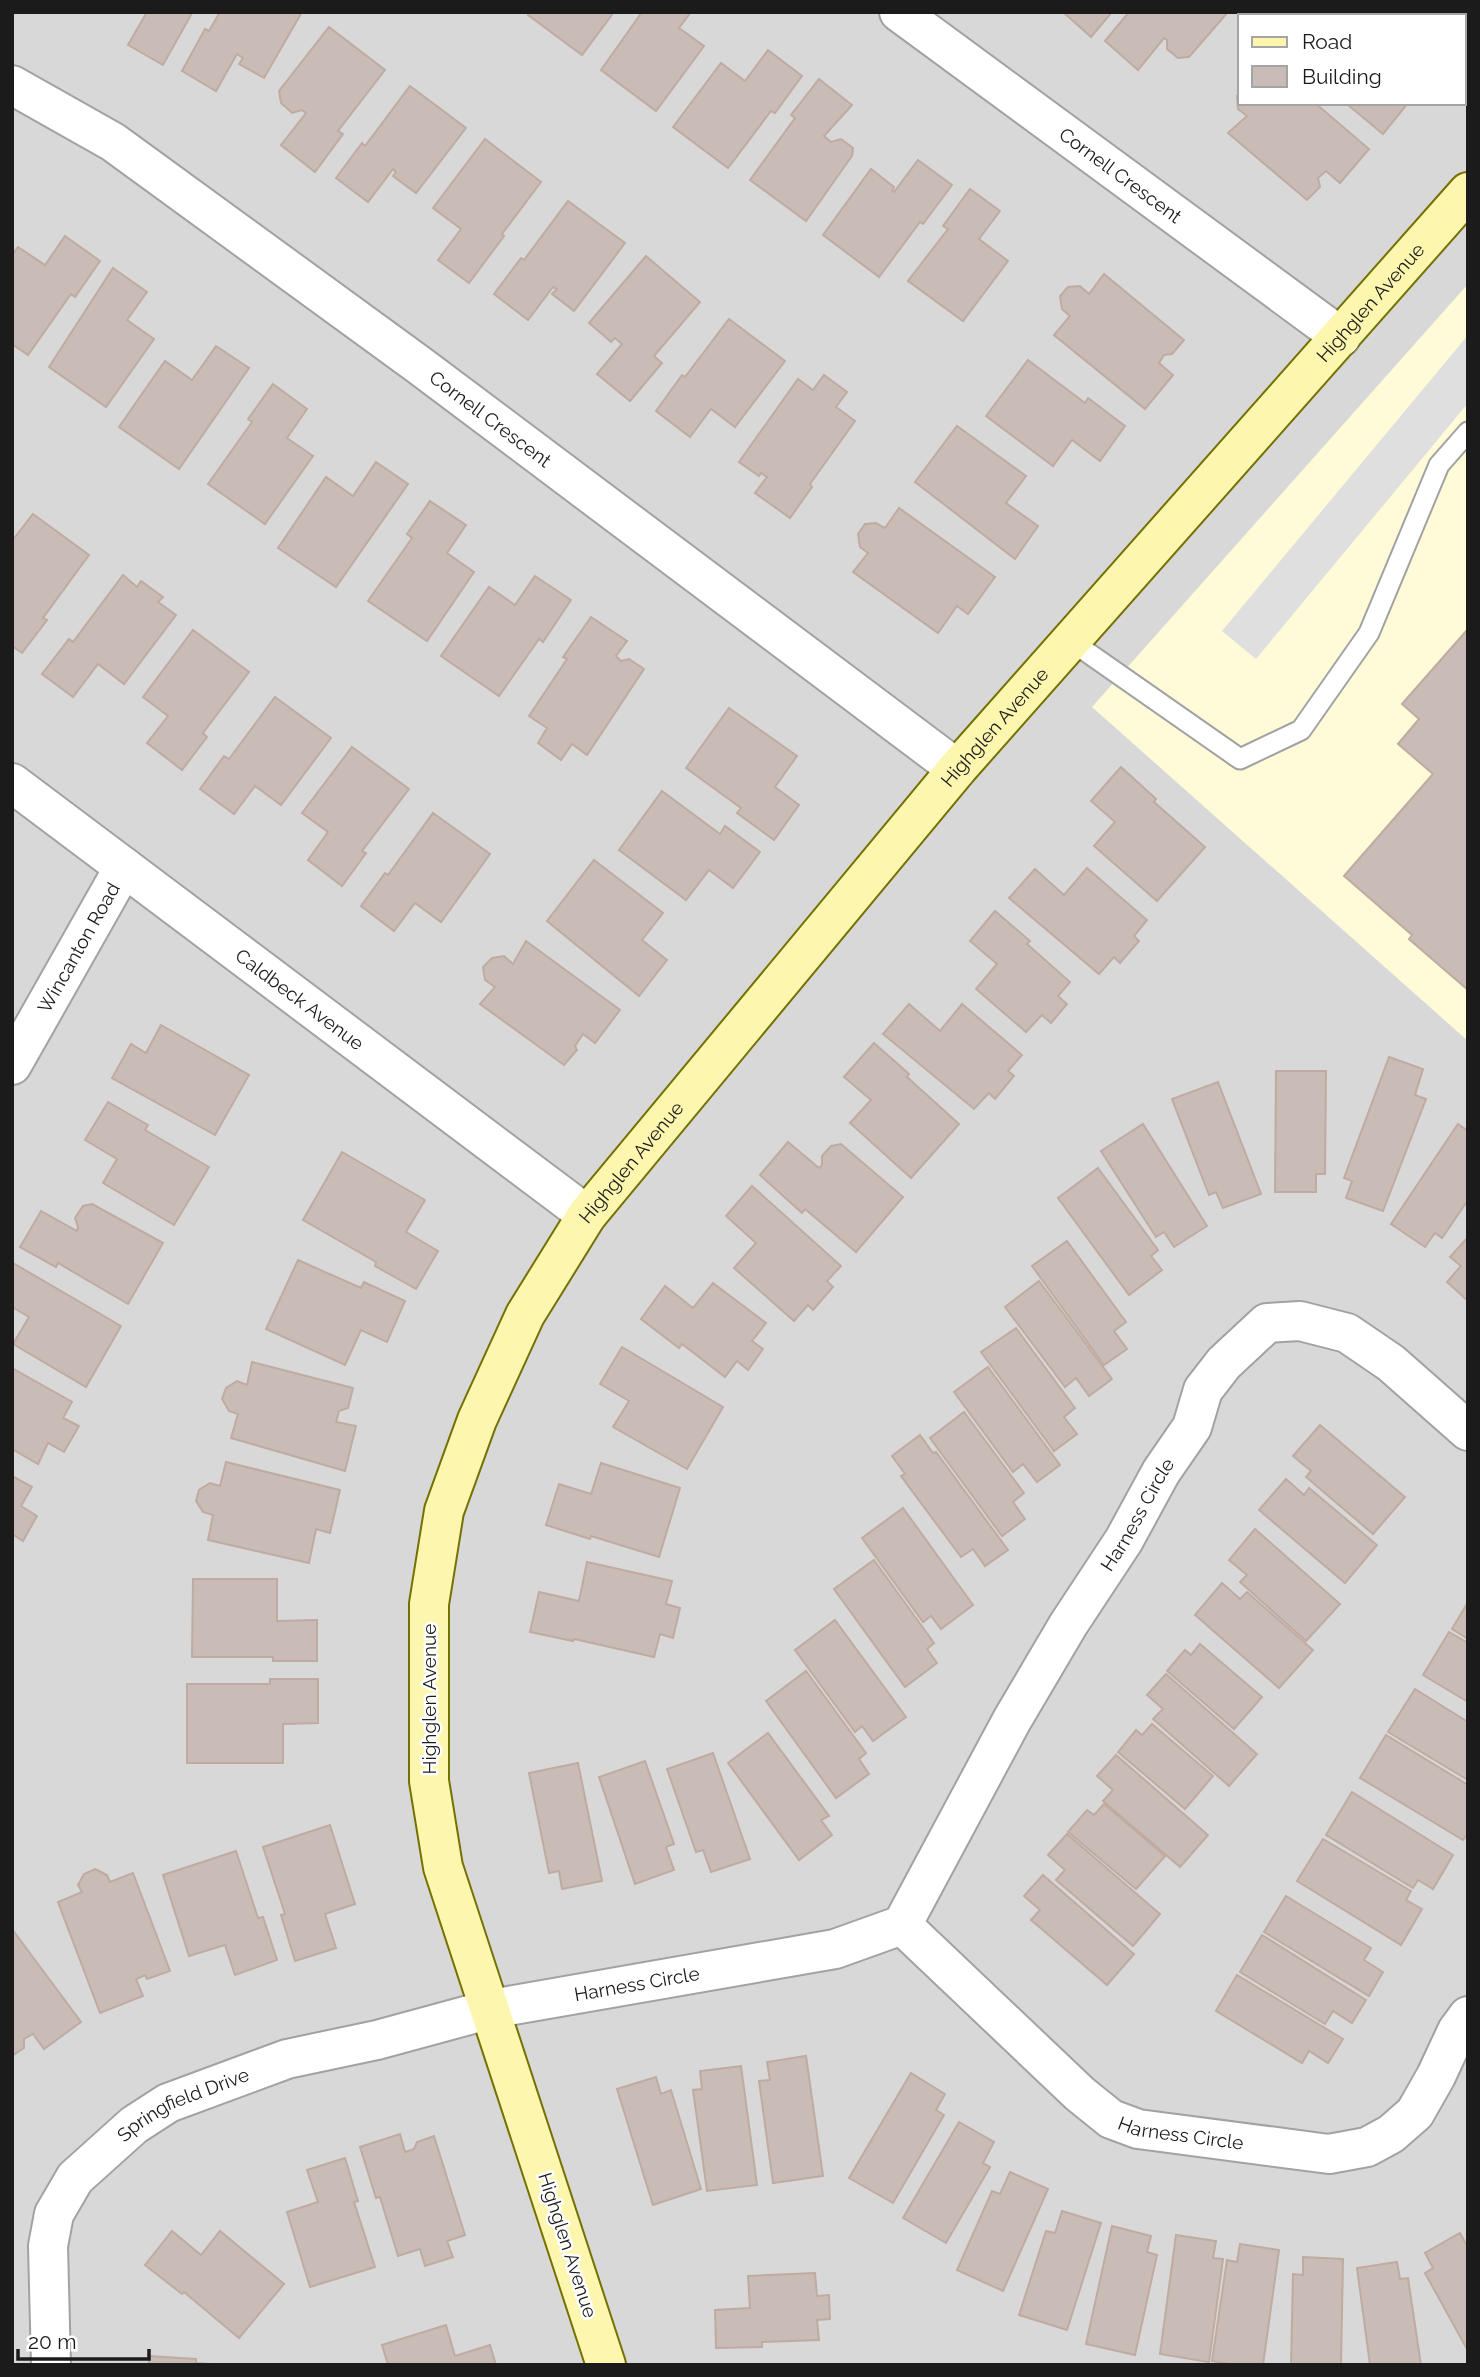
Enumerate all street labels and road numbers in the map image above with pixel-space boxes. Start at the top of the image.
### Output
street label: Cornell Crescent [1055,123,1187,228]
street label: Highglen Avenue [1312,239,1429,366]
street label: Cornell Crescent [425,366,556,472]
street label: Highglen Avenue [936,663,1053,791]
street label: Wincanton Road [33,879,124,1016]
street label: Caldbeck Avenue [231,944,368,1055]
street label: Highglen Avenue [574,1097,688,1227]
street label: Harness Circle [1096,1454,1178,1575]
street label: Highglen Avenue [418,1623,440,1775]
street label: Harness Circle [572,1962,701,2005]
street label: Springfield Drive [112,2063,252,2146]
street label: Harness Circle [1115,2112,1245,2154]
street label: Highglen Avenue [534,2170,602,2320]

